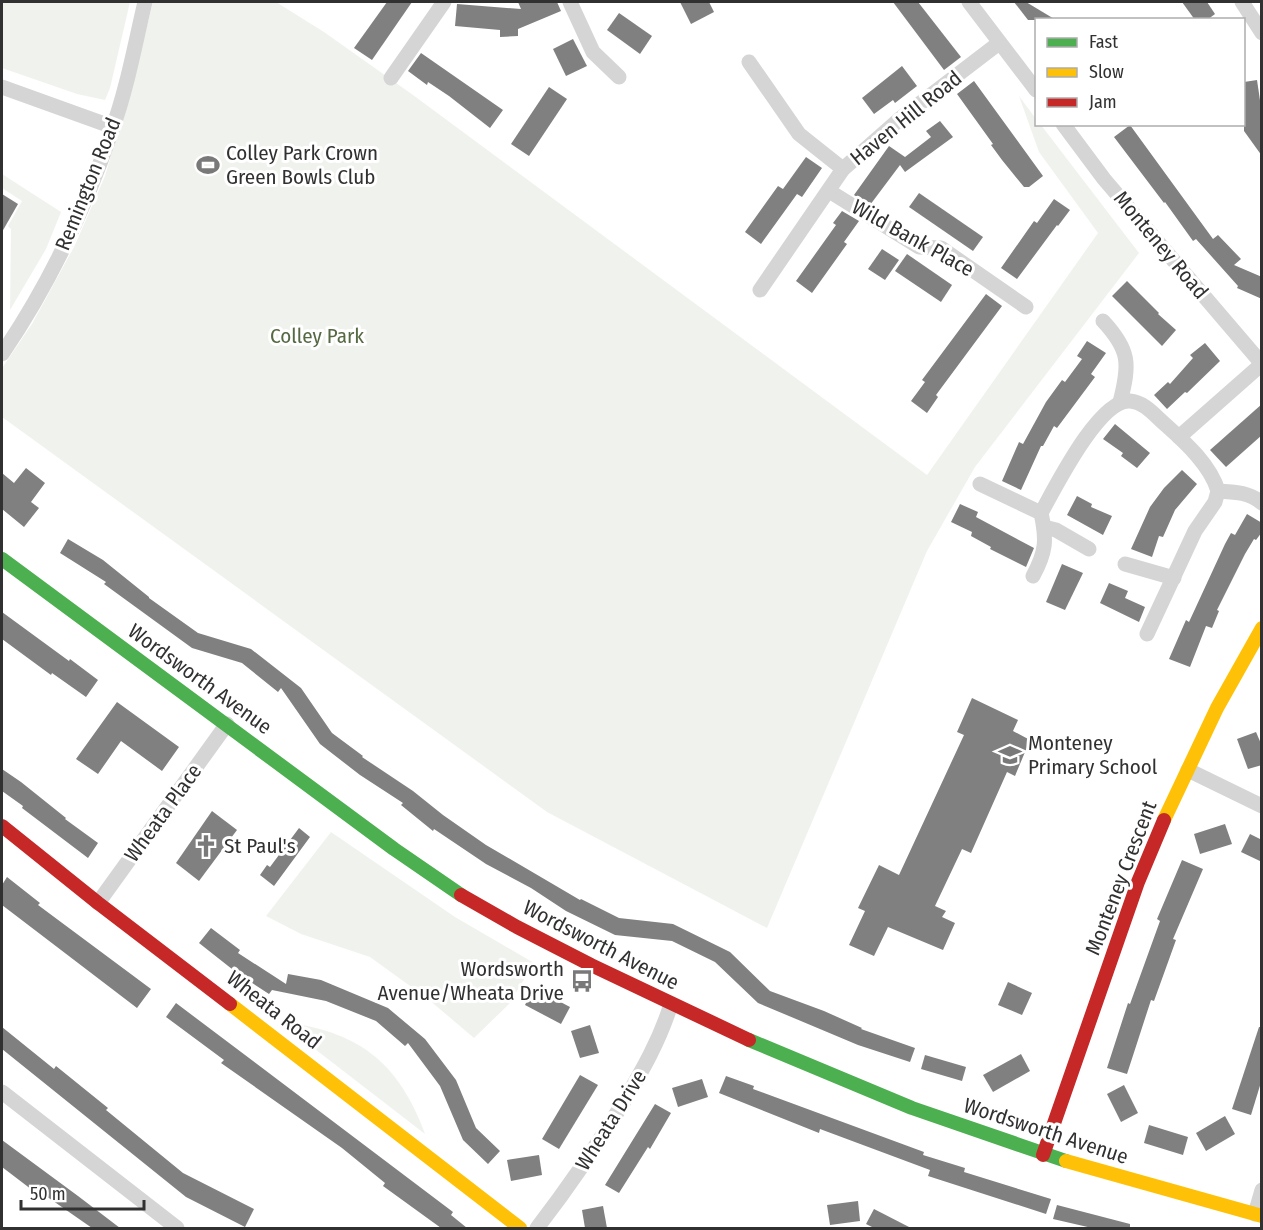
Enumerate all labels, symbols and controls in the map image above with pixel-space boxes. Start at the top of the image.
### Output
legend [1035,18,1245,126]
text: Fast [1089,31,1118,53]
text: Slow [1089,61,1124,83]
street label: Haven Hill Road [845,65,967,171]
text: Jam [1089,91,1117,113]
street label: Remington Road [50,114,126,254]
place label: Colley Park Crown Green Bowls Club [226,140,378,190]
sports icon: Colley Park Crown Green Bowls Club [195,152,221,178]
street label: Monteney Road [1108,186,1214,304]
street label: Wild Bank Place [847,194,979,282]
park label: Colley Park [270,323,364,349]
street label: Wordsworth Avenue [123,618,277,740]
place label: Monteney Primary School [1028,730,1158,780]
school or university icon: Monteney Primary School [997,742,1023,768]
street label: Wheata Place [119,759,207,867]
street label: Monteney Crescent [1080,797,1162,959]
church icon: St Paul's [193,833,219,859]
place label: St Paul's [224,833,296,859]
street label: Wordsworth Avenue [519,894,683,996]
place label: Wordsworth Avenue/Wheata Drive [377,956,564,1006]
street label: Wheata Road [222,965,326,1055]
bus stop icon: Wordsworth Avenue/Wheata Drive [569,968,595,994]
street label: Wheata Drive [570,1065,652,1175]
street label: Wordsworth Avenue [960,1092,1132,1170]
scale bar [21,1173,144,1211]
text: 50 m [30,1183,66,1205]

